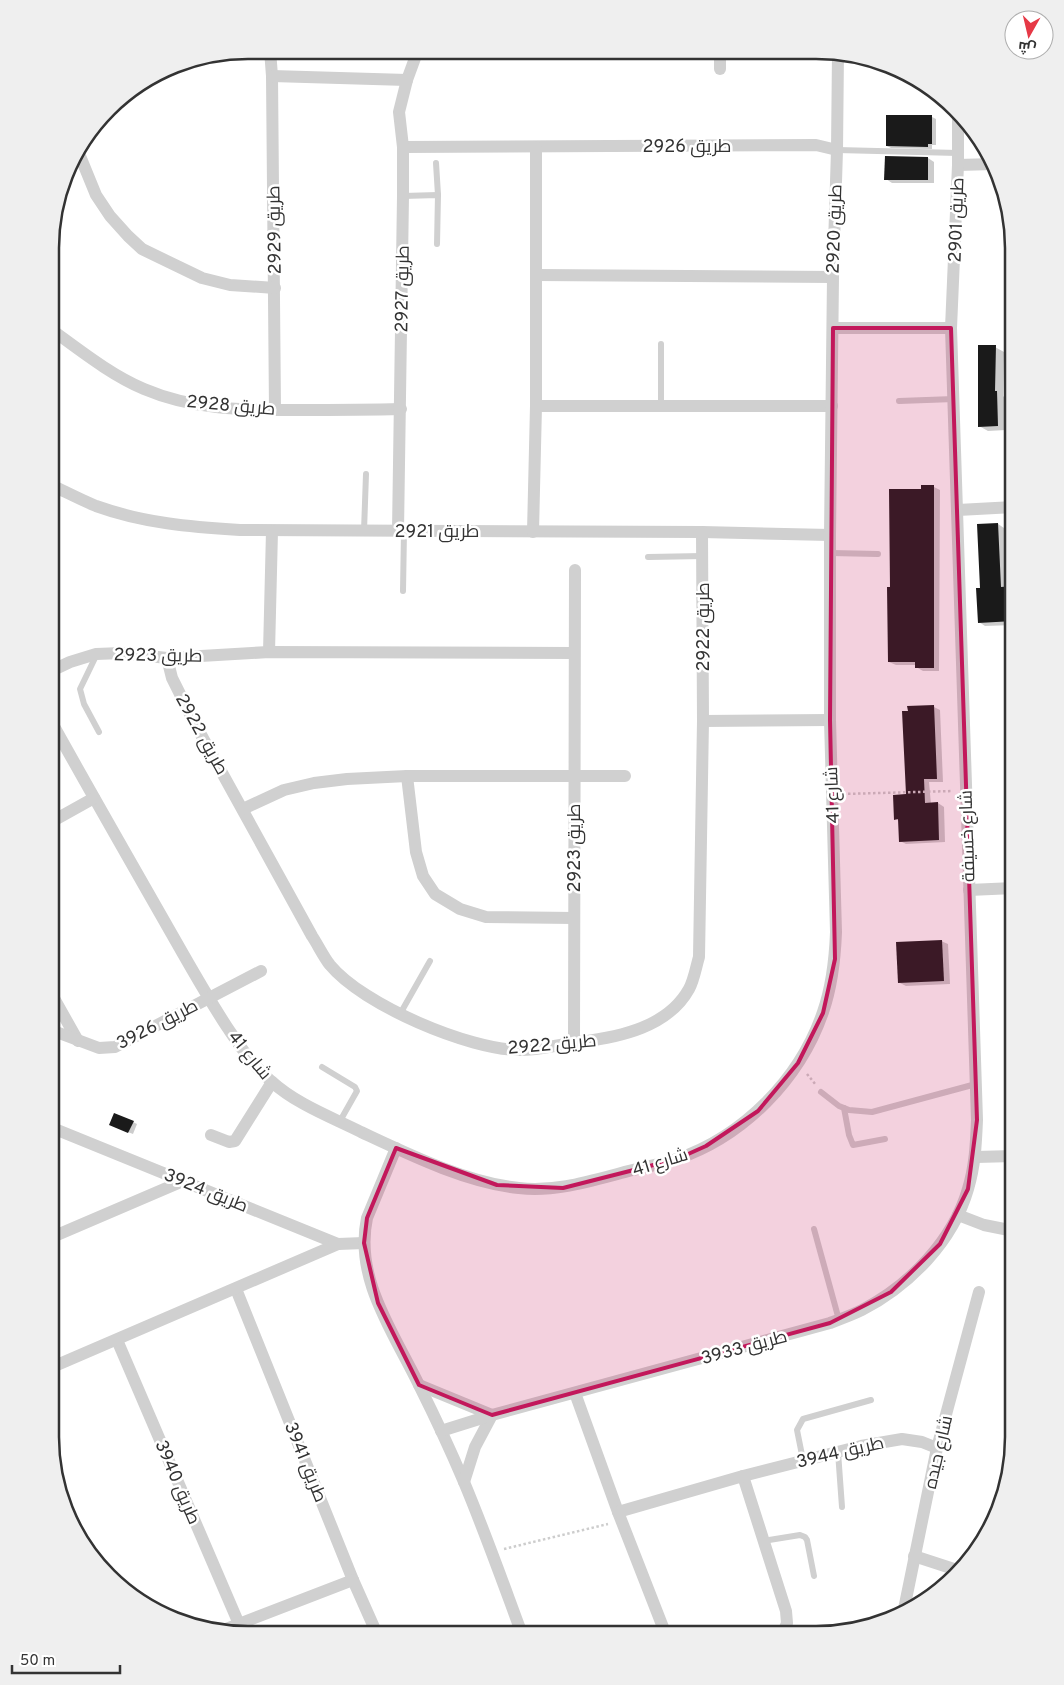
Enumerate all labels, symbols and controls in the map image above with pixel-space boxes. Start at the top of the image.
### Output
north arrow [1004,10,1054,60]
text: ش [1017,37,1037,57]
street label: طريق 2926 [643,136,731,159]
street label: طريق 2901 [945,177,970,263]
street label: طريق 2920 [822,184,849,274]
street label: طريق 2929 [263,185,288,275]
street label: طريق 2927 [391,245,416,333]
street label: طريق 2928 [185,391,276,422]
street label: طريق 2921 [395,521,479,544]
street label: طريق 2922 [693,582,716,672]
street label: طريق 2923 [113,644,203,669]
street label: طريق 2922 [169,690,232,779]
street label: شارع 41 [821,766,846,824]
street label: شارع خسيفة [955,790,982,882]
street label: طريق 2923 [564,804,587,893]
street label: طريق 3926 [113,995,202,1056]
street label: شارع 41 [222,1027,276,1085]
street label: طريق 2922 [507,1030,598,1061]
street label: شارع 41 [630,1144,691,1183]
street label: طريق 3924 [160,1164,251,1219]
street label: طريق 3933 [699,1326,790,1371]
street label: شارع جيده [920,1413,959,1491]
street label: طريق 3941 [278,1419,331,1506]
street label: طريق 3944 [794,1432,886,1475]
street label: طريق 3940 [149,1437,205,1528]
scale bar [12,1642,120,1674]
text: 50 m [20,1652,55,1671]

